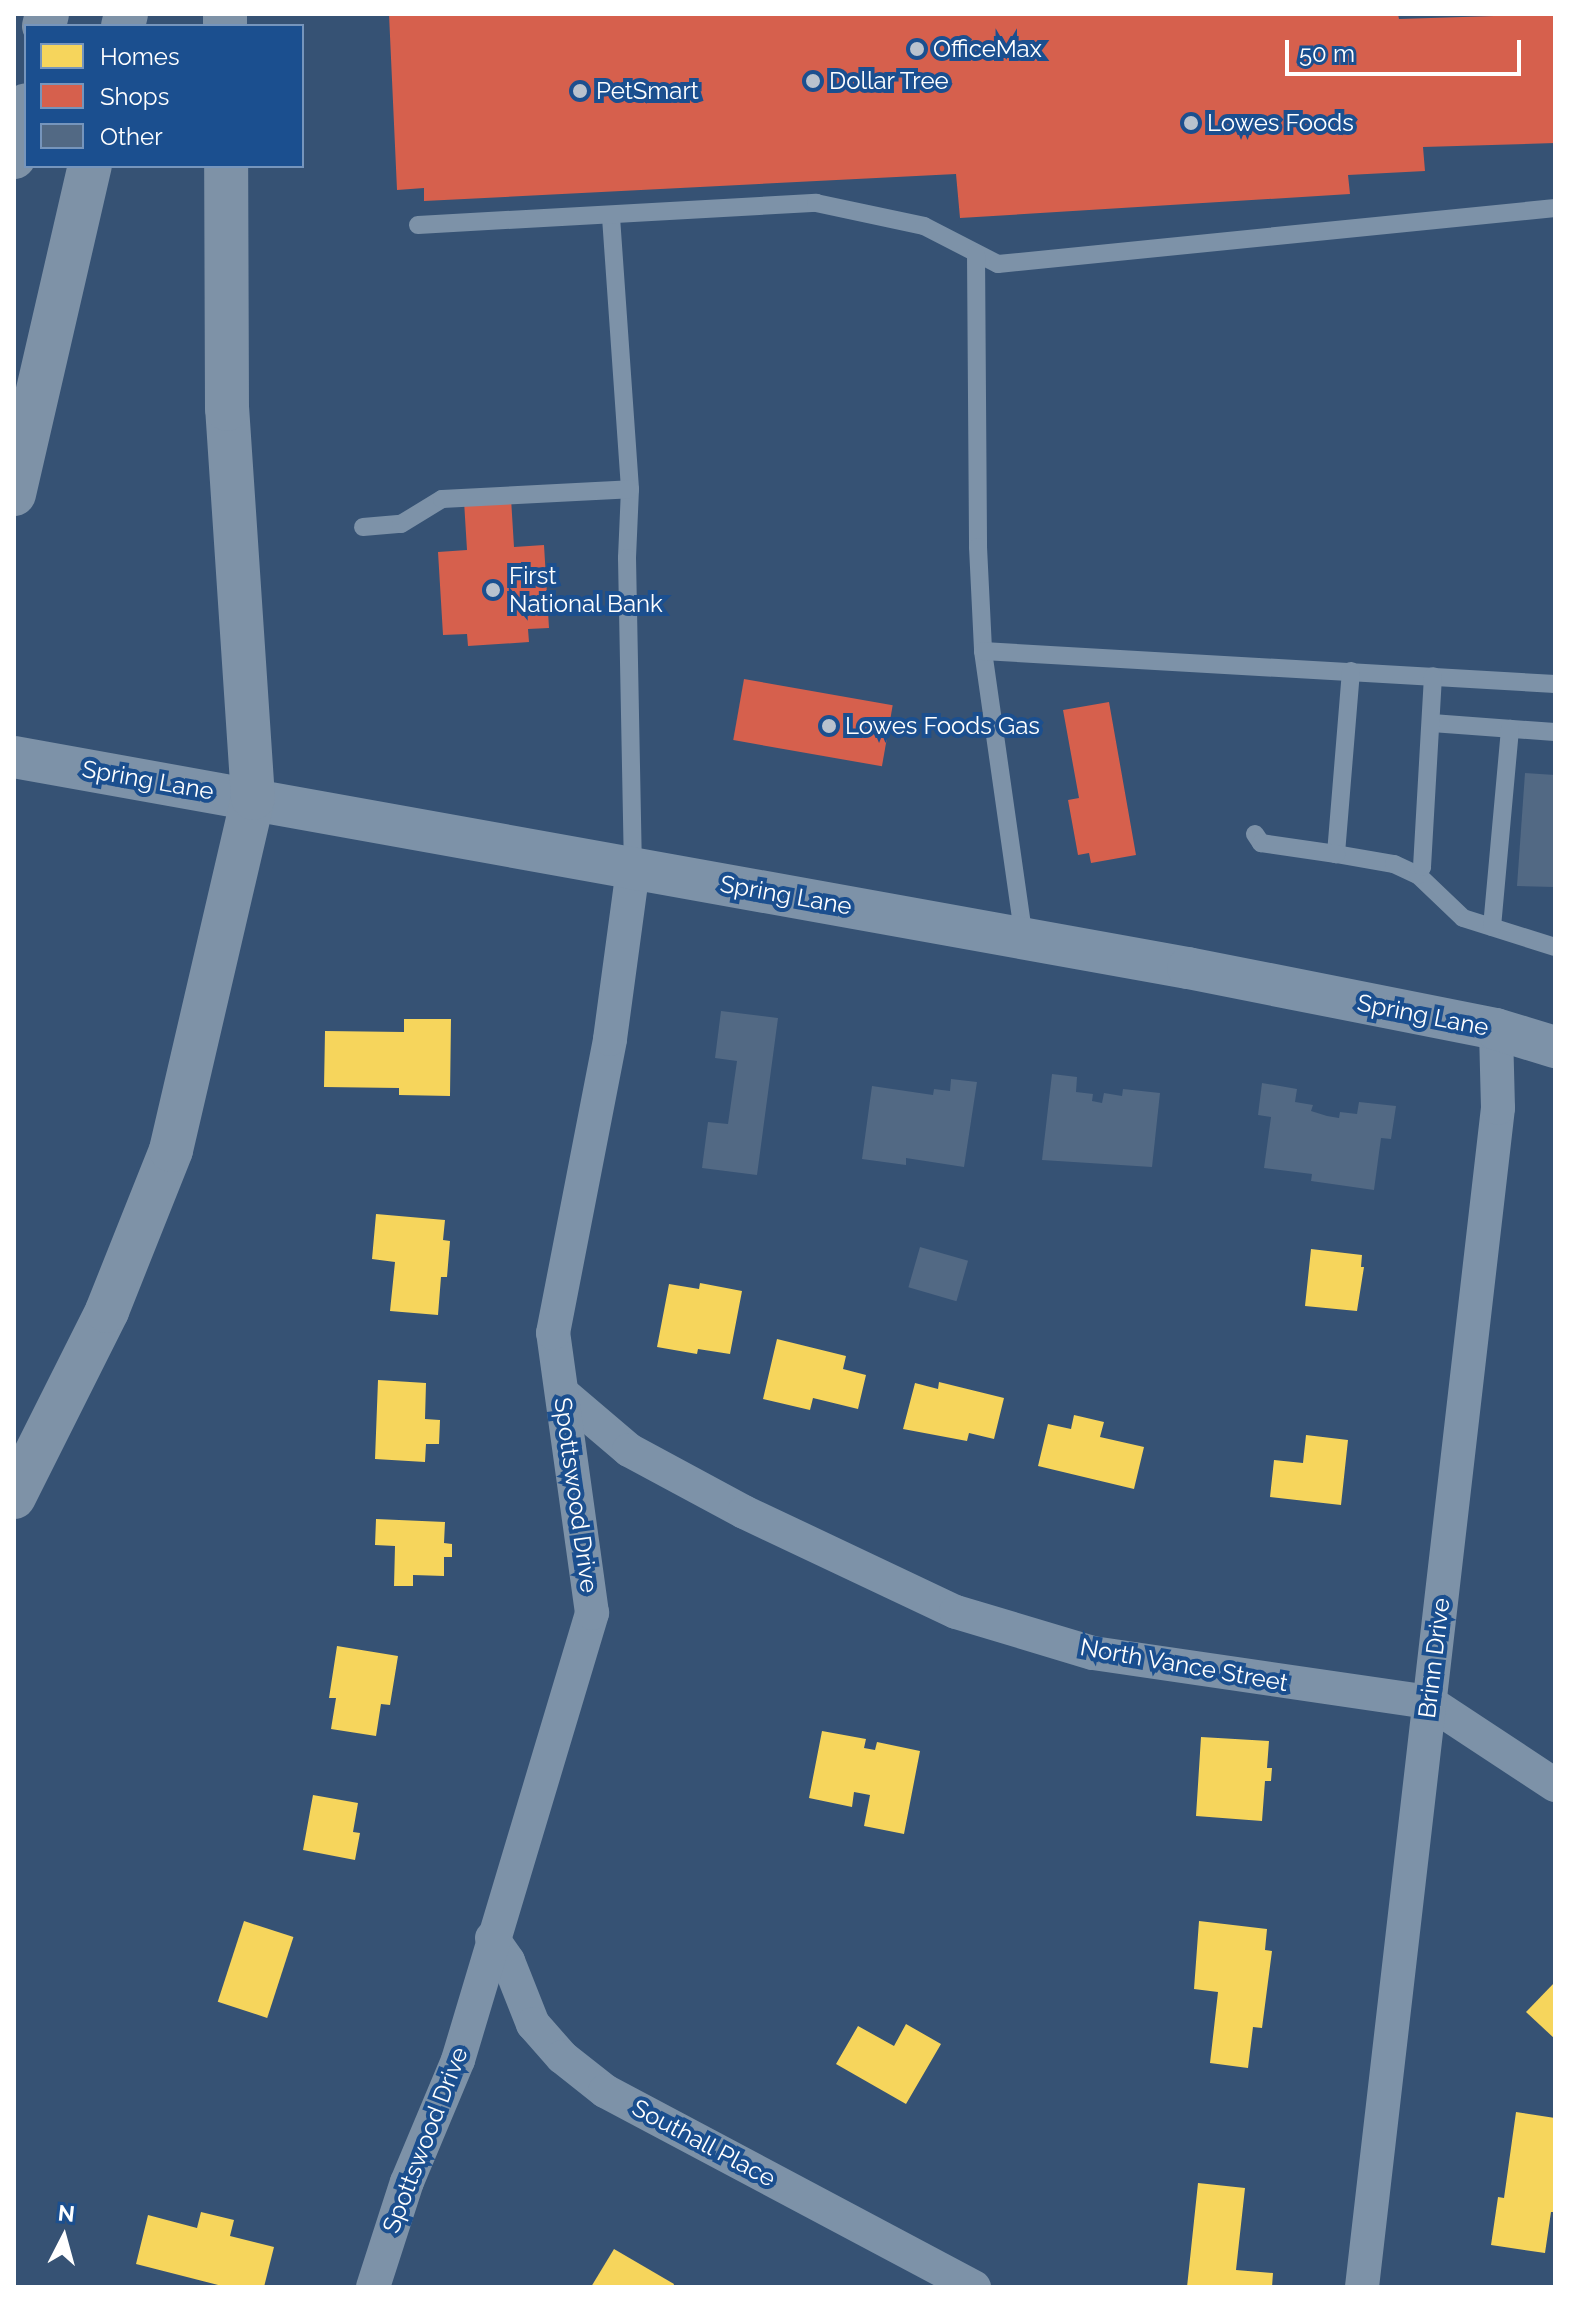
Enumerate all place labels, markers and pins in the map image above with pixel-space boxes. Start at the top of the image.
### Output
place label: OfficeMax [933,35,1042,63]
marker: OfficeMax [908,40,926,58]
place label: Dollar Tree [829,67,950,95]
marker: Dollar Tree [804,72,822,90]
place label: PetSmart [596,77,699,105]
marker: PetSmart [571,82,589,100]
place label: Lowes Foods [1207,109,1354,137]
marker: Lowes Foods [1182,114,1200,132]
place label: First National Bank [509,562,663,618]
marker: First National Bank [484,581,502,599]
place label: Lowes Foods Gas [845,712,1040,740]
marker: Lowes Foods Gas [820,717,838,735]

